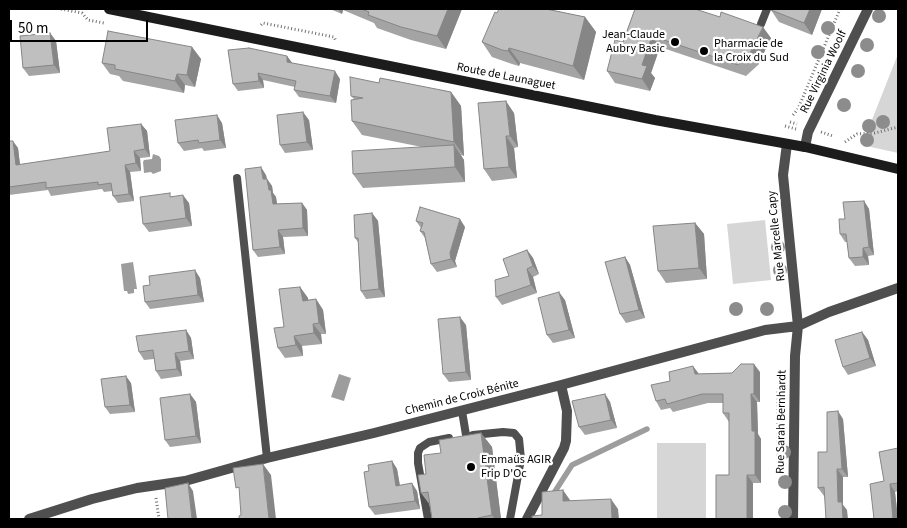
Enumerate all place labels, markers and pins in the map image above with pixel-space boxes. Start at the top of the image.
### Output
place label: Jean-Claude Aubry Basic [602,28,665,56]
marker: Jean-Claude Aubry Basic [669,36,681,48]
place label: Pharmacie de la Croix du Sud [714,37,789,65]
marker: Pharmacie de la Croix du Sud [698,45,710,57]
place label: Emmaüs AGIR Frip D'Oc [481,453,551,481]
marker: Emmaüs AGIR Frip D'Oc [465,461,477,473]

